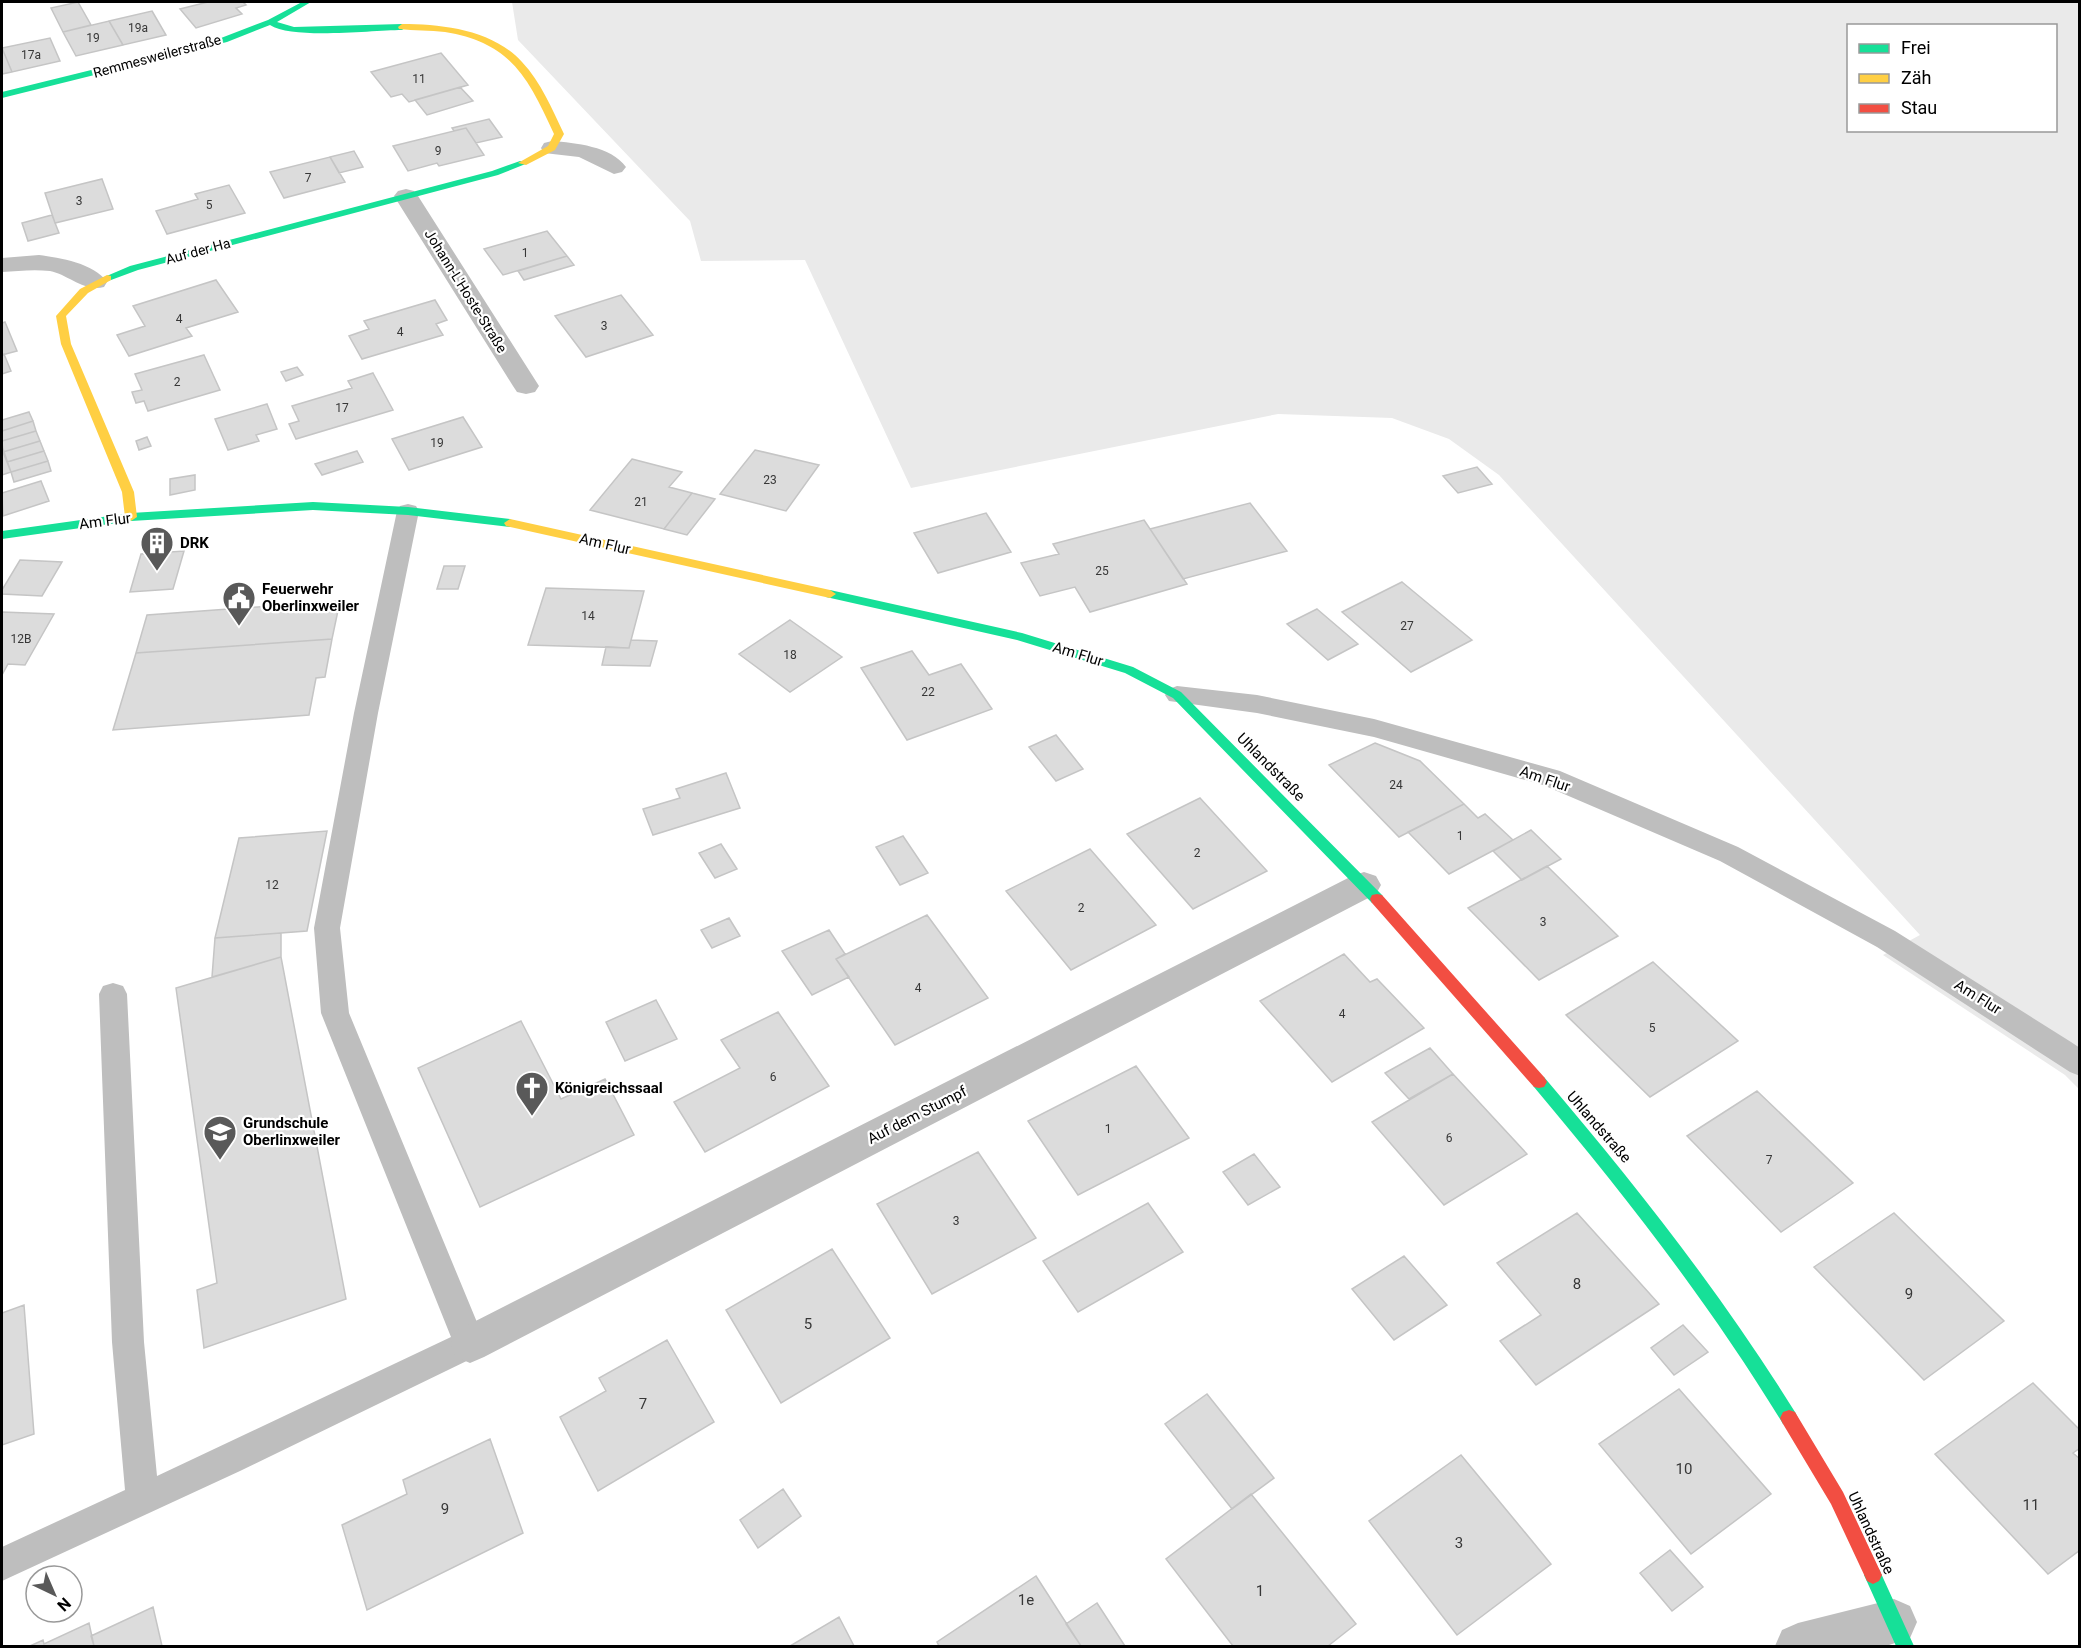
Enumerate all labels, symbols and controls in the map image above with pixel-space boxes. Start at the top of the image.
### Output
house number: 19a [128,21,148,35]
legend [1847,24,2057,132]
house number: 19 [86,31,100,45]
street label: Remmesweilerstraße [91,31,223,81]
text: Frei [1901,37,1931,58]
house number: 17a [21,48,41,62]
text: Zäh [1901,67,1932,88]
house number: 11 [412,72,426,86]
text: Stau [1901,97,1937,118]
house number: 9 [435,144,441,158]
house number: 7 [305,171,312,185]
house number: 3 [76,194,82,208]
house number: 5 [206,198,213,212]
street label: Johann-L'Hoste-Straße [422,226,510,356]
street label: Auf der Ha [164,235,232,267]
house number: 1 [522,246,528,260]
house number: 4 [176,312,183,326]
house number: 3 [601,319,607,333]
house number: 4 [397,325,404,339]
house number: 2 [174,375,181,389]
house number: 17 [335,401,349,415]
house number: 19 [430,436,444,450]
house number: 23 [763,473,777,487]
house number: 21 [634,495,648,509]
street label: Am Flur [78,509,132,533]
building icon: DRK [139,525,175,572]
street label: Am Flur [578,529,632,559]
place label: DRK [180,534,209,552]
house number: 25 [1095,564,1109,578]
public building icon: Feuerwehr Oberlinxweiler [221,580,257,627]
place label: Feuerwehr Oberlinxweiler [262,580,360,615]
house number: 14 [581,609,595,623]
house number: 27 [1400,619,1414,633]
house number: 12B [11,632,31,646]
street label: Am Flur [1051,638,1105,670]
house number: 18 [783,648,797,662]
house number: 22 [921,685,935,699]
street label: Uhlandstraße [1233,729,1309,805]
street label: Am Flur [1518,762,1572,796]
house number: 24 [1389,778,1403,792]
house number: 1 [1457,829,1463,843]
house number: 2 [1194,846,1201,860]
house number: 12 [265,878,279,892]
house number: 2 [1078,901,1085,915]
house number: 3 [1540,915,1546,929]
street label: Am Flur [1951,976,2005,1018]
house number: 4 [915,981,922,995]
house number: 4 [1339,1007,1346,1021]
house number: 5 [1649,1021,1656,1035]
church icon: Königreichssaal [514,1070,550,1117]
house number: 6 [770,1070,777,1084]
place label: Königreichssaal [555,1079,663,1097]
street label: Auf dem Stumpf [864,1082,970,1148]
street label: Uhlandstraße [1563,1088,1635,1167]
school or university icon: Grundschule Oberlinxweiler [202,1114,238,1161]
place label: Grundschule Oberlinxweiler [243,1114,341,1149]
house number: 1 [1105,1122,1111,1136]
house number: 6 [1446,1131,1453,1145]
house number: 7 [1766,1153,1773,1167]
house number: 3 [953,1214,959,1228]
house number: 8 [1573,1275,1581,1293]
house number: 9 [1905,1285,1913,1303]
house number: 5 [804,1315,812,1333]
house number: 7 [639,1395,647,1413]
house number: 10 [1676,1460,1692,1478]
street label: Uhlandstraße [1844,1489,1898,1577]
house number: 11 [2023,1496,2039,1514]
house number: 9 [441,1500,449,1518]
house number: 3 [1455,1534,1463,1552]
north arrow [24,1564,84,1624]
house number: 1 [1256,1582,1264,1600]
house number: 1e [1018,1591,1034,1609]
text: N [53,1594,75,1615]

